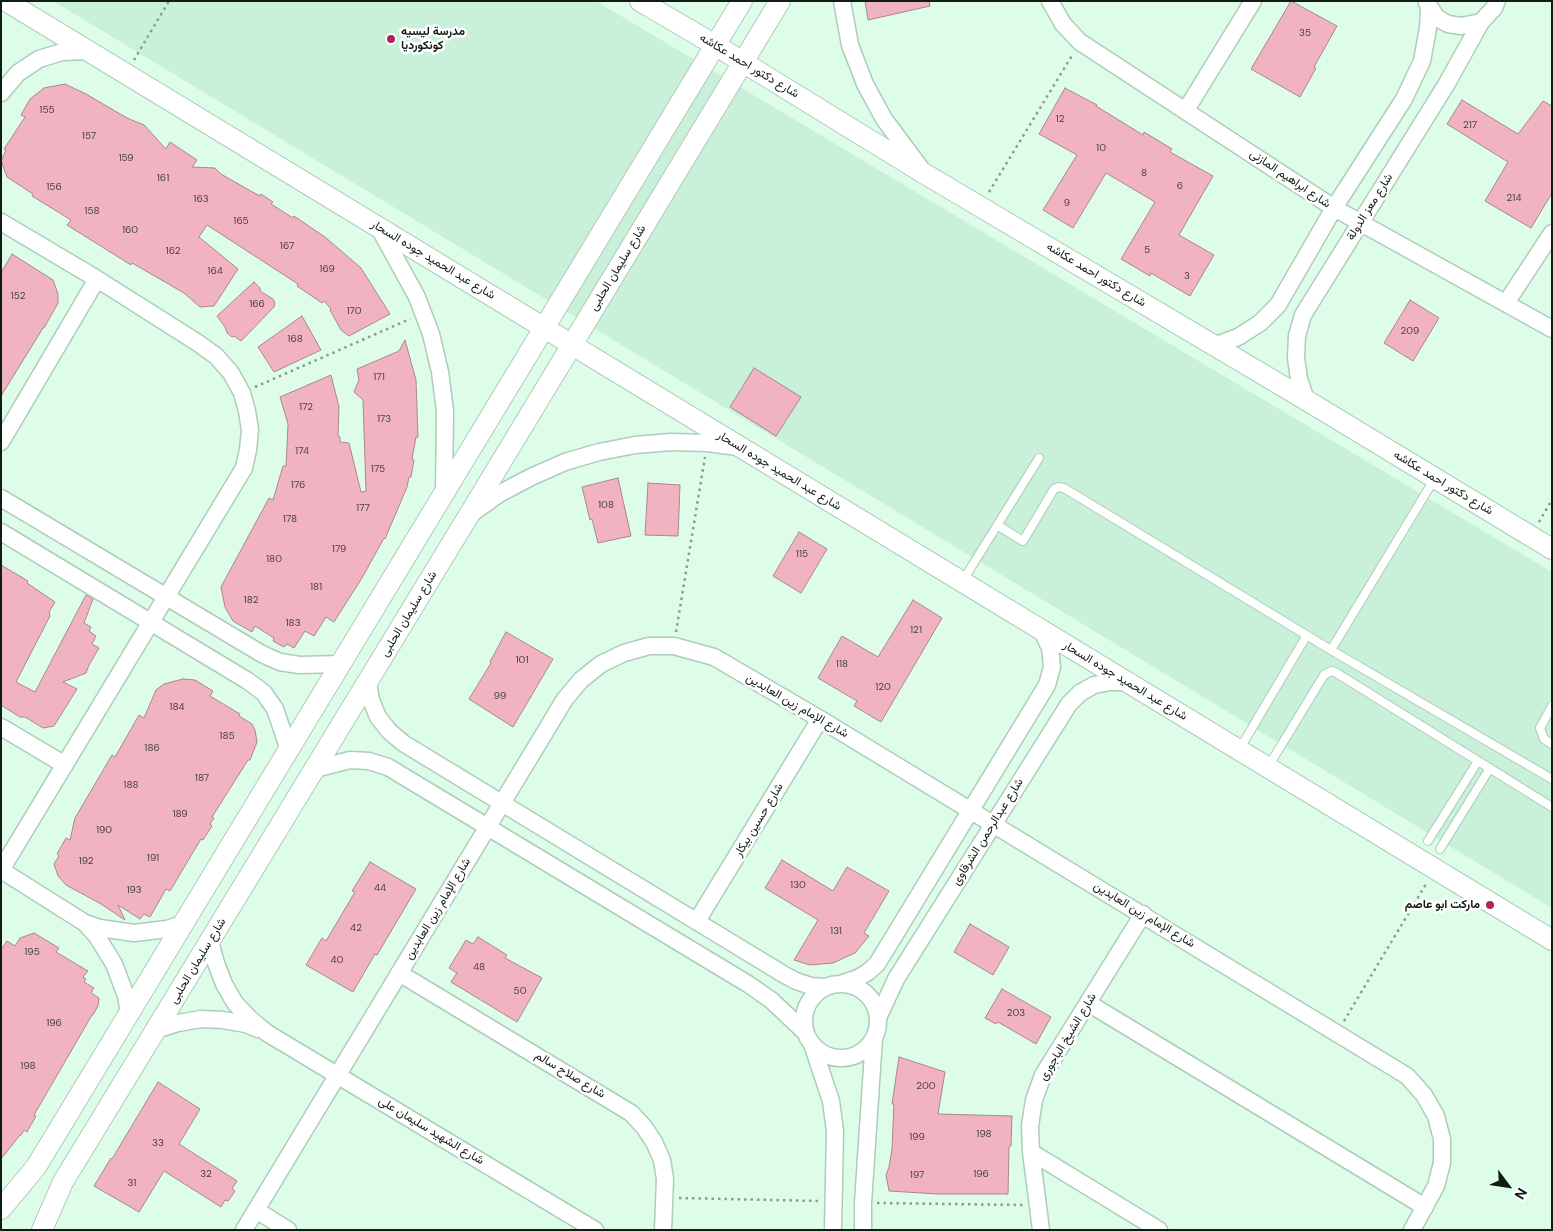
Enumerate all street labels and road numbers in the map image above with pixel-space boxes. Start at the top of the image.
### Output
street label: شارع دكتور احمد عكاشه [697,31,801,101]
street label: شارع ابراهيم المازنى [1247,147,1333,211]
street label: شارع معز الدولة [1344,171,1396,243]
street label: شارع عبد الحميد جوده السحار [368,217,498,303]
street label: شارع سليمان الحلبى [587,222,649,314]
street label: شارع دكتور احمد عكاشه [1044,240,1148,310]
street label: شارع عبد الحميد جوده السحار [714,428,844,514]
street label: شارع دكتور احمد عكاشه [1391,448,1495,518]
street label: شارع سليمان الحلبى [378,568,440,660]
street label: شارع عبد الحميد جوده السحار [1060,638,1190,724]
street label: شارع الإمام زين العابدين [743,671,851,741]
street label: شارع عبدالرحمن الشرقاوى [949,776,1027,888]
street label: شارع حسين بيكار [731,781,787,859]
street label: شارع الإمام زين العابدين [402,856,474,962]
street label: شارع الإمام زين العابدين [1091,879,1197,951]
street label: شارع سليمان الحلبى [167,915,229,1007]
street label: شارع الشيخ الباجورى [1036,991,1100,1083]
street label: شارع صلاح سالم [532,1048,608,1102]
street label: شارع الشهيد سليمان على [376,1094,486,1168]

